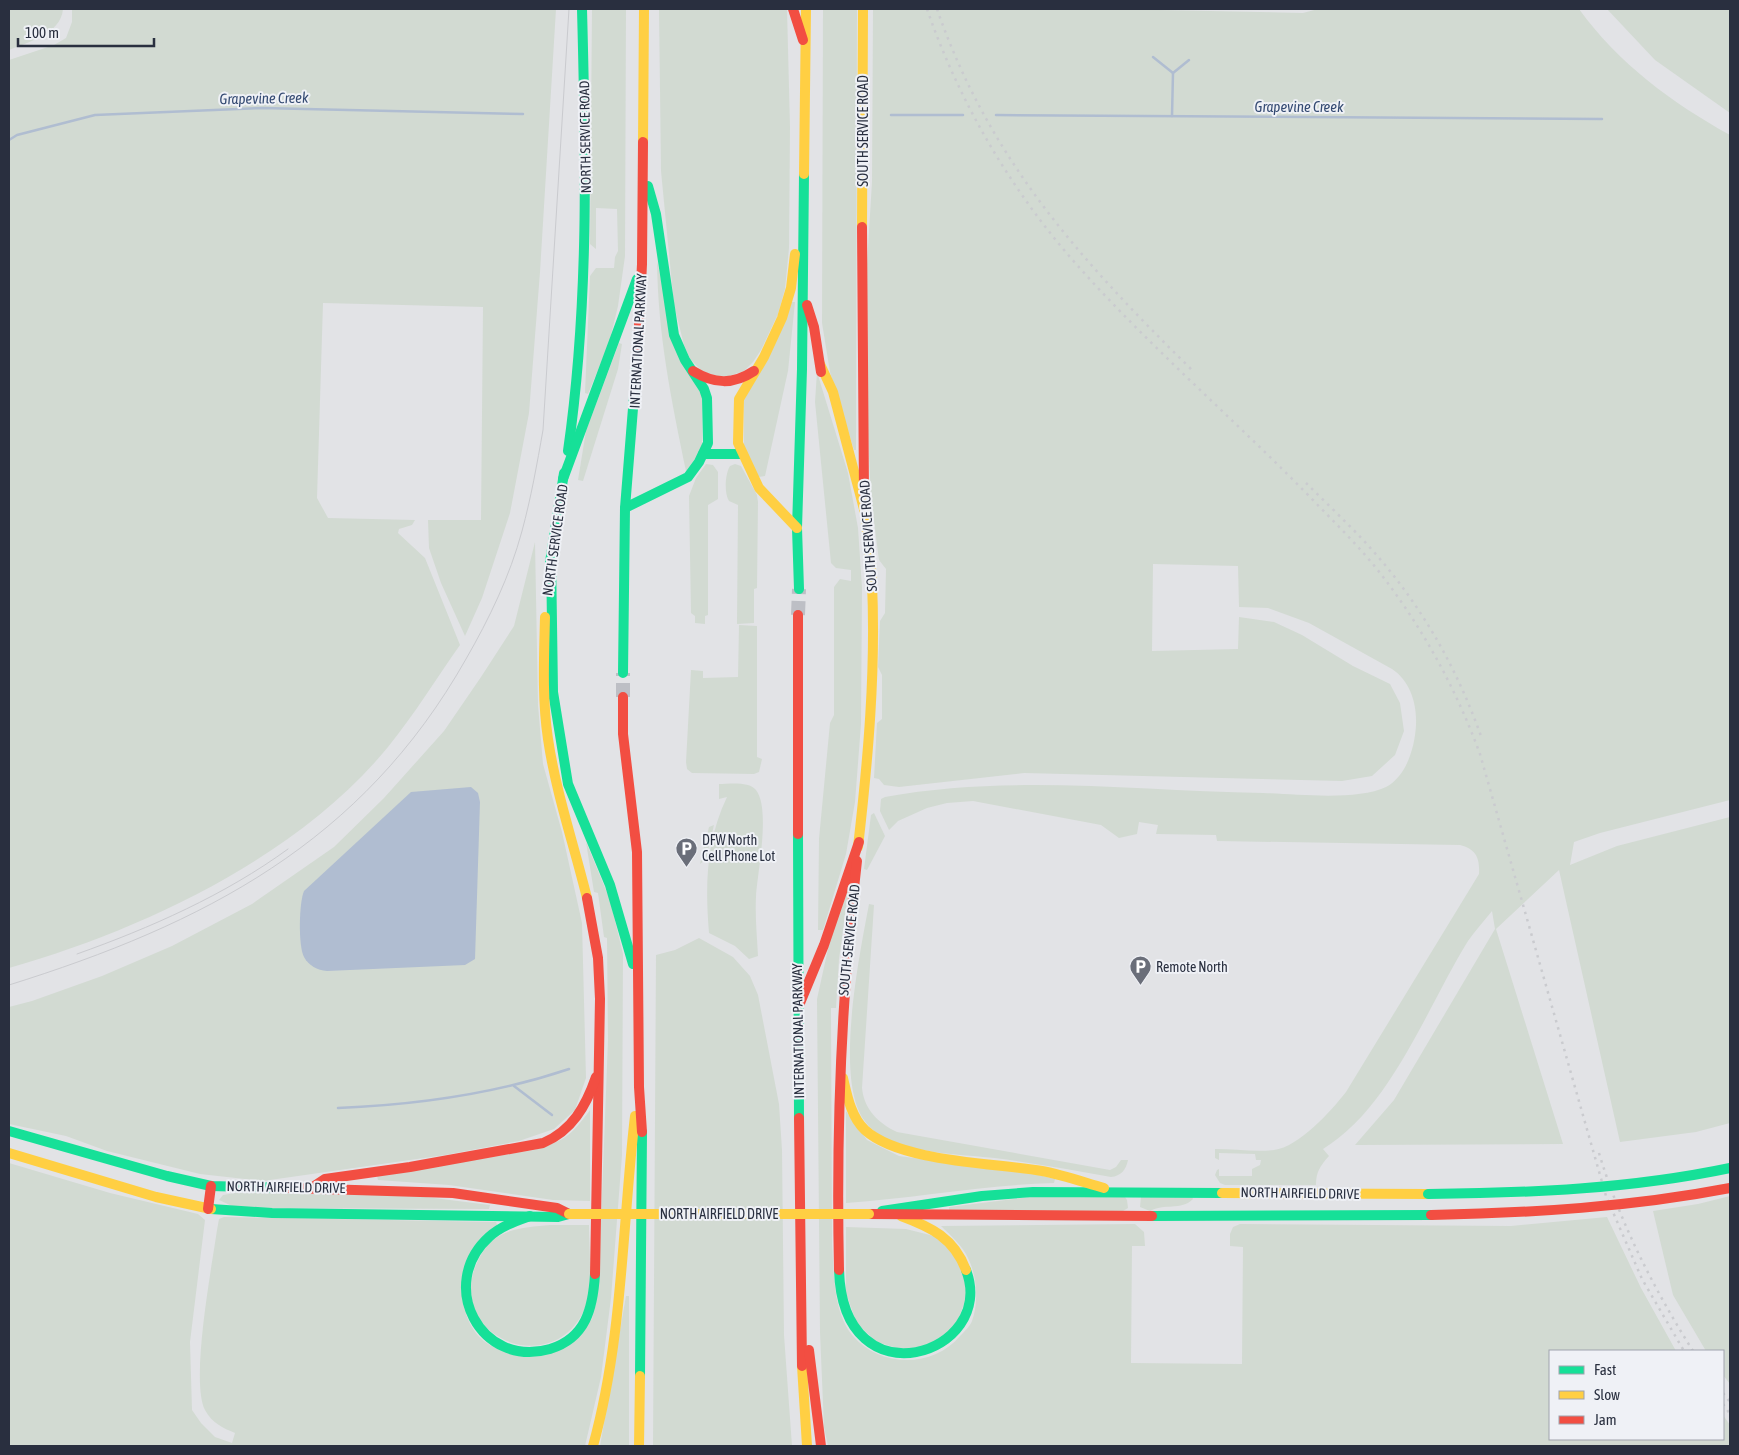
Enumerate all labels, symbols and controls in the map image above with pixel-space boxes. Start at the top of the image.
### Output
scale bar [18,15,154,47]
text: 100 m [25,24,59,41]
street label: SOUTH SERVICE ROAD [855,75,871,187]
street label: NORTH SERVICE ROAD [576,80,594,193]
water label: Grapevine Creek [219,89,309,107]
water label: Grapevine Creek [1254,98,1344,115]
street label: INTERNATIONAL PARKWAY [626,272,650,409]
street label: SOUTH SERVICE ROAD [856,480,880,592]
street label: NORTH SERVICE ROAD [539,483,571,597]
place label: DFW North Cell Phone Lot [702,832,775,864]
parking icon: DFW North Cell Phone Lot [674,836,698,867]
street label: SOUTH SERVICE ROAD [835,884,863,996]
parking icon: Remote North [1128,955,1152,986]
place label: Remote North [1156,959,1228,975]
street label: INTERNATIONAL PARKWAY [789,963,807,1099]
street label: NORTH AIRFIELD DRIVE [227,1178,345,1196]
street label: NORTH AIRFIELD DRIVE [1241,1184,1359,1202]
street label: NORTH AIRFIELD DRIVE [660,1206,778,1222]
legend [1549,1350,1724,1440]
text: Fast [1594,1361,1616,1378]
text: Slow [1594,1386,1620,1403]
text: Jam [1594,1411,1617,1428]

